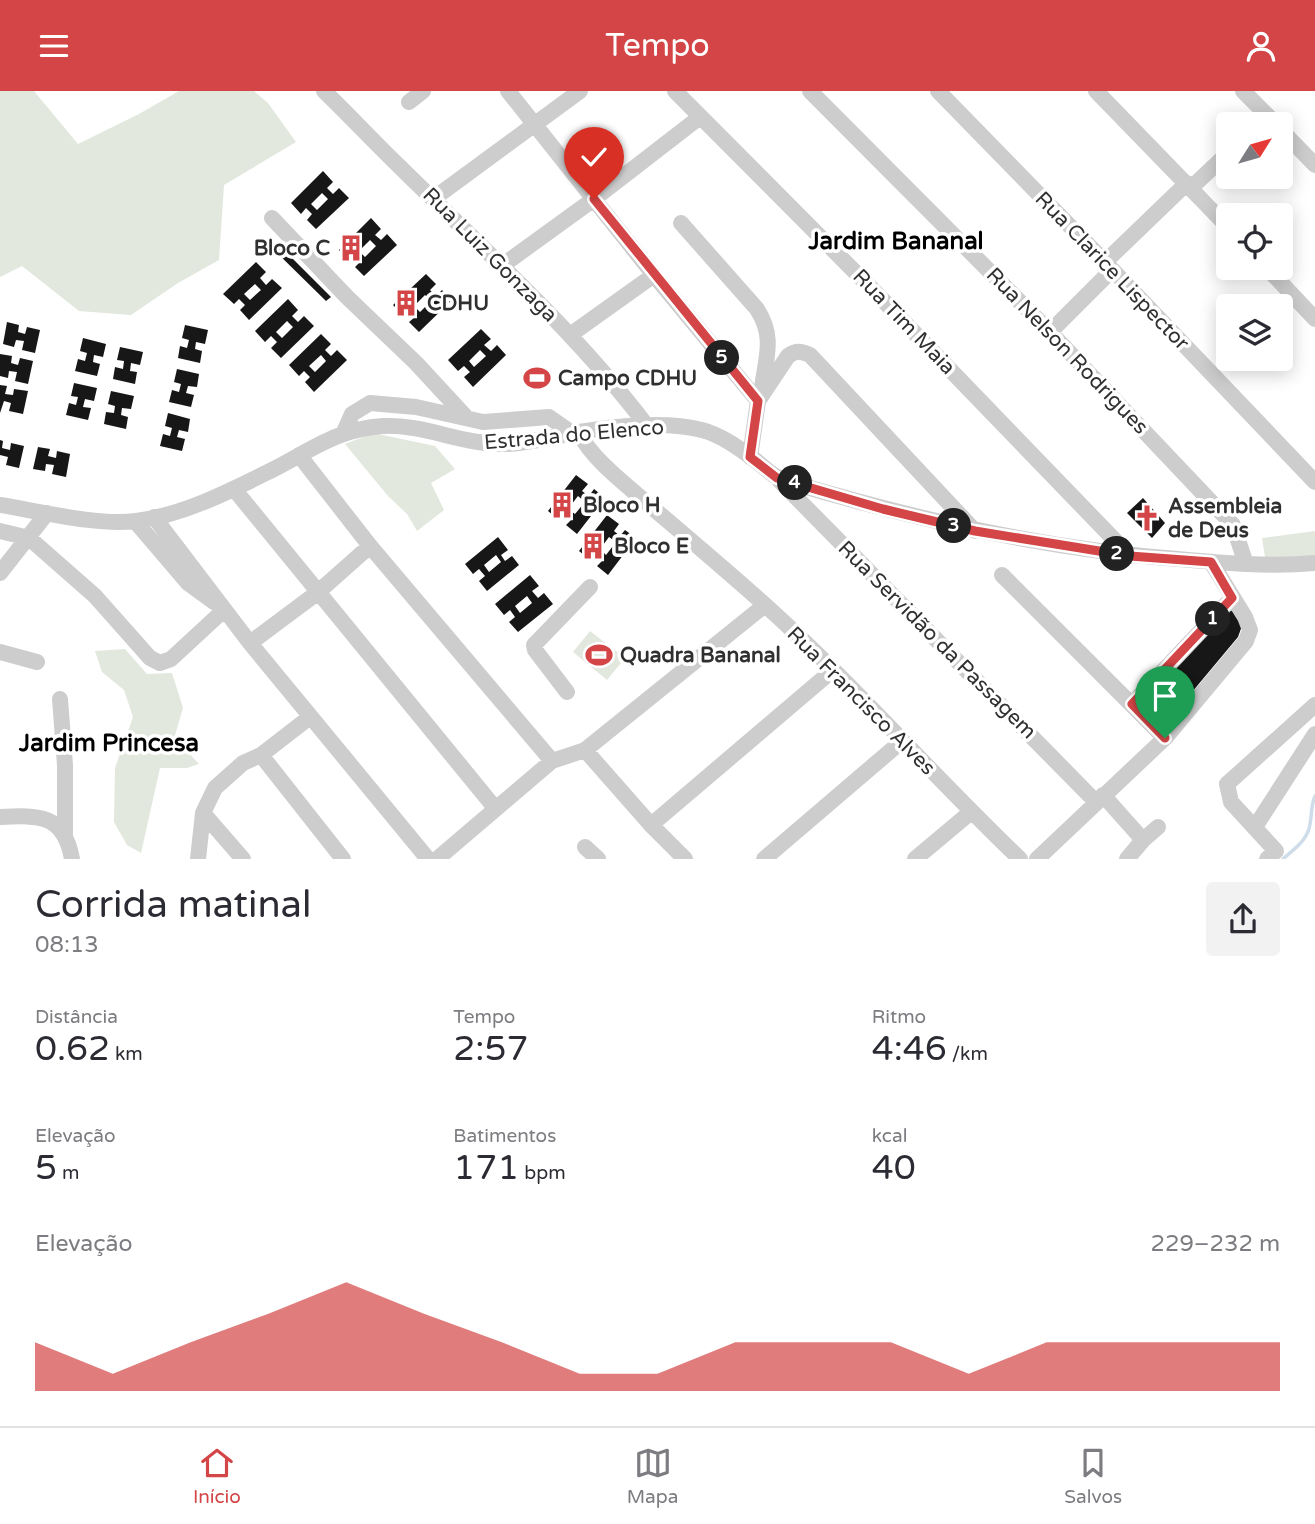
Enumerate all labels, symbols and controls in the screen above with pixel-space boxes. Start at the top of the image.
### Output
icon: menu [35,27,73,65]
text: Tempo [605,27,710,65]
icon: person [1242,27,1280,65]
north arrow [1216,112,1293,189]
map controls [1216,112,1293,371]
pin [564,127,624,199]
icon: check [575,138,613,176]
street label: Rua Luiz Gonzaga [418,183,562,327]
street label: Rua Clarice Lispector [1030,187,1194,355]
button: locate [1216,203,1293,280]
district label: Jardim Bananal [807,227,984,256]
building icon: Bloco C [336,233,366,263]
place label: Bloco C [254,236,330,261]
street label: Rua Nelson Rodrigues [981,262,1153,440]
street label: Rua Tim Maia [848,264,960,380]
building icon: CDHU [391,288,421,318]
place label: CDHU [427,291,489,316]
button: layers [1216,294,1293,371]
pin: 5 [704,341,740,375]
text: 5 [716,346,727,368]
sports icon: Campo CDHU [522,363,552,393]
place label: Campo CDHU [558,366,697,391]
street label: Estrada do Elenco [483,415,665,455]
pin: 4 [778,465,812,501]
text: 4 [789,471,800,493]
building icon: Bloco H [547,490,577,520]
place label: Bloco H [583,493,661,518]
place label: Assembleia de Deus [1168,494,1282,543]
church icon: Assembleia de Deus [1132,503,1162,533]
pin: 3 [936,509,972,543]
text: 3 [948,514,959,536]
building icon: Bloco E [578,531,608,561]
place label: Bloco E [614,534,689,559]
street label: Rua Servidão da Passagem [833,536,1041,744]
pin: 2 [1100,537,1134,571]
text: 2 [1111,542,1122,564]
pin: 1 [1196,601,1230,637]
text: 1 [1207,607,1218,629]
street label: Rua Francisco Alves [782,622,940,780]
sports icon: Quadra Bananal [584,640,614,670]
place label: Quadra Bananal [620,643,781,668]
pin [1135,666,1195,738]
icon: arrive [1146,677,1184,715]
district label: Jardim Princesa [18,729,199,758]
text: Corrida matinal [35,882,311,928]
button: share [1206,882,1280,956]
text: 08:13 [35,931,99,959]
text: Distância [35,1006,118,1028]
text: Tempo [453,1006,515,1028]
text: Ritmo [872,1006,926,1028]
text: 0.62 [35,1028,110,1070]
text: 2:57 [453,1028,528,1070]
text: 4:46 [872,1028,947,1070]
text: km [110,1043,143,1065]
text: /km [947,1043,988,1065]
text: Elevação [35,1125,116,1147]
text: Batimentos [453,1125,556,1147]
text: kcal [872,1125,907,1147]
text: 5 [35,1147,57,1189]
text: 171 [453,1147,519,1189]
text: 40 [872,1147,916,1189]
text: m [57,1162,79,1184]
text: bpm [519,1162,566,1184]
text: Elevação [35,1230,132,1258]
text: 229–232 m [1151,1230,1280,1258]
tab: Início [193,1444,241,1508]
tab: Mapa [627,1444,678,1508]
tab: Salvos [1064,1444,1122,1508]

